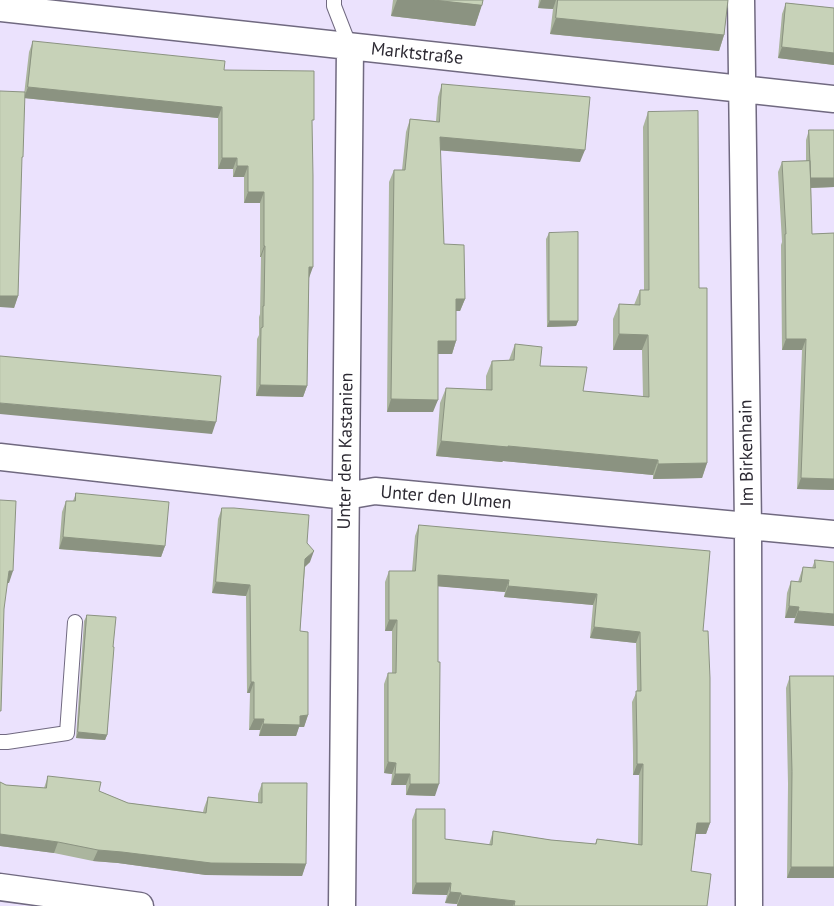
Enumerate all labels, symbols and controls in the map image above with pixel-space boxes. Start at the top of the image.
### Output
street label: Marktstraße [370,38,464,70]
street label: Unter den Kastanien [334,372,358,530]
street label: Im Birkenhain [735,399,759,507]
street label: Unter den Ulmen [379,482,513,514]

